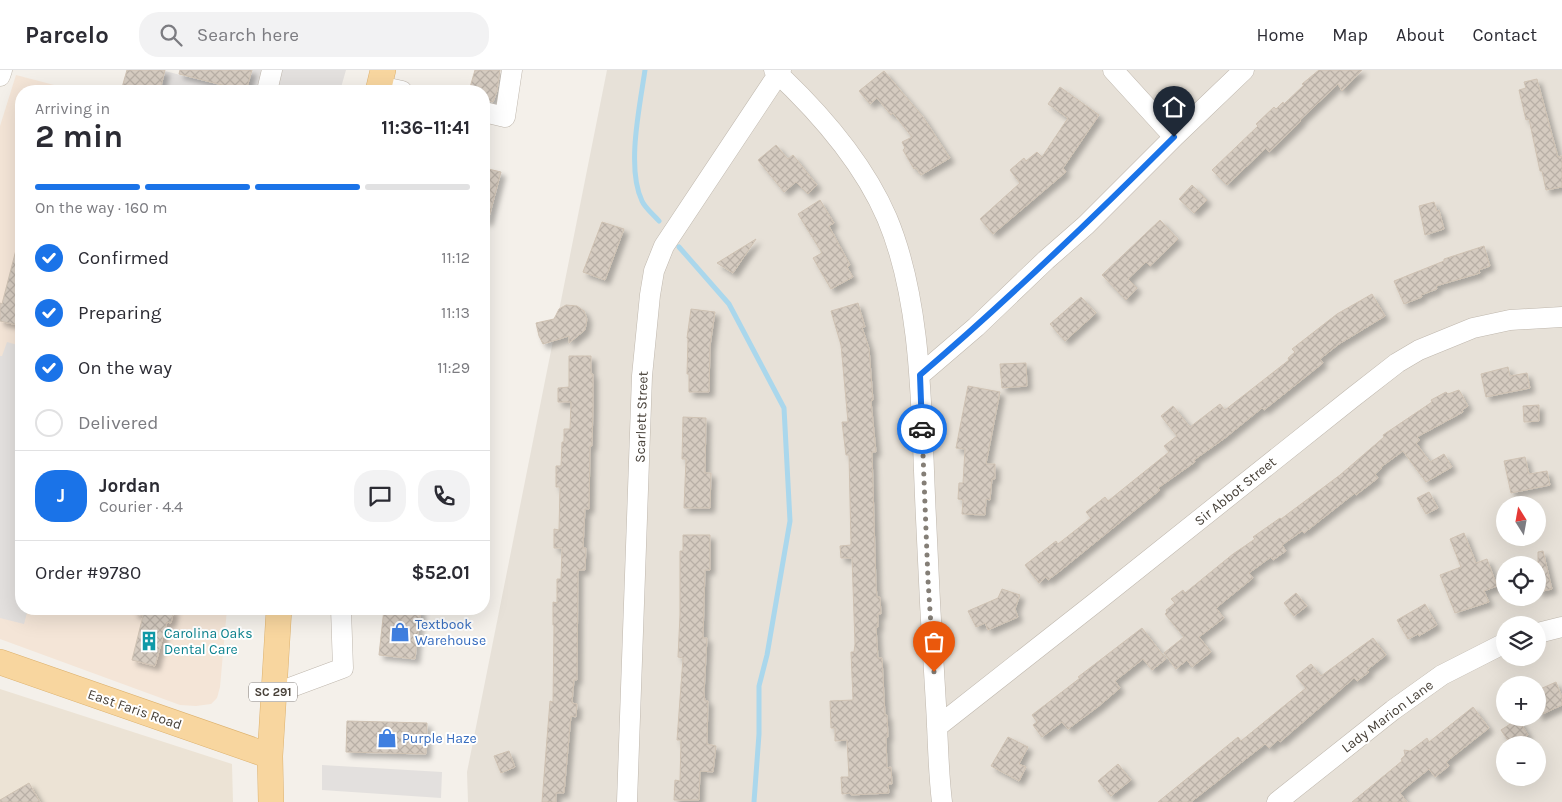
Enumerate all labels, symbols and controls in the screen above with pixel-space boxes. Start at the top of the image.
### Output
search box [139,12,489,57]
text: Parcelo [25,21,109,49]
icon: search [157,21,185,49]
text: Search here [197,24,299,46]
text: Home [1256,24,1304,46]
text: Map [1332,24,1368,46]
text: About [1396,24,1445,46]
text: Contact [1473,24,1537,46]
pin [1153,86,1195,137]
icon: home [1160,93,1188,121]
text: Arriving in [35,99,110,118]
text: 11:36–11:41 [381,117,470,139]
text: 2 min [35,118,123,155]
text: On the way · 160 m [35,198,168,217]
icon: check [35,244,63,272]
text: Confirmed [78,247,169,269]
text: 11:12 [441,248,470,267]
icon: check [35,299,63,327]
text: Preparing [78,302,161,324]
text: 11:13 [441,303,470,322]
icon: check [35,354,63,382]
text: On the way [78,357,172,379]
text: 11:29 [437,358,470,377]
street label: Scarlett Street [631,371,652,463]
courier [897,404,947,454]
text: Delivered [78,412,158,434]
icon: car [908,415,936,443]
street label: Sir Abbot Street [1191,453,1280,530]
button: chat [354,470,406,522]
button: phone [418,470,470,522]
text: Jordan [99,475,160,497]
text: J [57,485,65,507]
north arrow [1496,496,1546,546]
map controls [1496,496,1546,786]
text: Courier · 4.4 [99,497,183,516]
button: locate [1496,556,1546,606]
text: Order #9780 [35,562,141,584]
text: $52.01 [411,562,470,584]
place label: Textbook Warehouse [415,616,486,649]
button: layers [1496,616,1546,666]
shop icon: Textbook Warehouse [389,621,411,643]
pin [913,621,955,672]
place label: Carolina Oaks Dental Care [164,625,253,658]
icon: bag [920,628,948,656]
building icon: Carolina Oaks Dental Care [138,630,160,652]
street label: Lady Marion Lane [1338,676,1437,756]
button: + [1496,676,1546,726]
road number: SC 291 [249,682,297,702]
street label: East Faris Road [86,685,184,734]
shop icon: Purple Haze [376,727,398,749]
place label: Purple Haze [402,730,477,747]
button: − [1496,736,1546,786]

